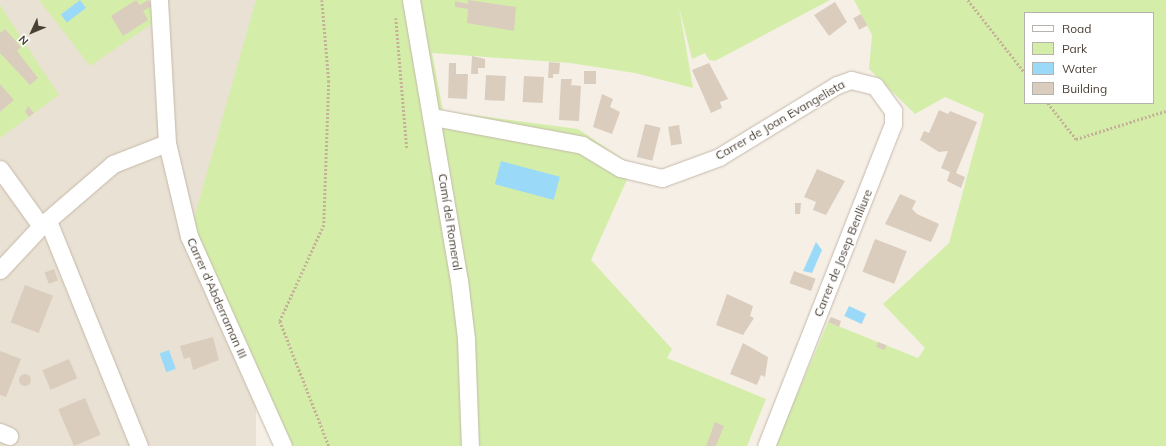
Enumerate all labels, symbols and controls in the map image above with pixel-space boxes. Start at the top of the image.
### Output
north arrow [12,12,52,52]
legend [1024,12,1154,104]
text: Road [1062,21,1091,36]
text: N [15,32,31,48]
text: Park [1062,41,1087,56]
text: Water [1062,61,1097,76]
street label: Carrer de Joan Evangelista [713,77,847,163]
text: Building [1062,81,1107,96]
street label: Camí del Romeral [435,173,465,271]
street label: Carrer de Josep Benlliure [811,187,875,319]
street label: Carrer d'Abderraman III [184,235,250,361]

